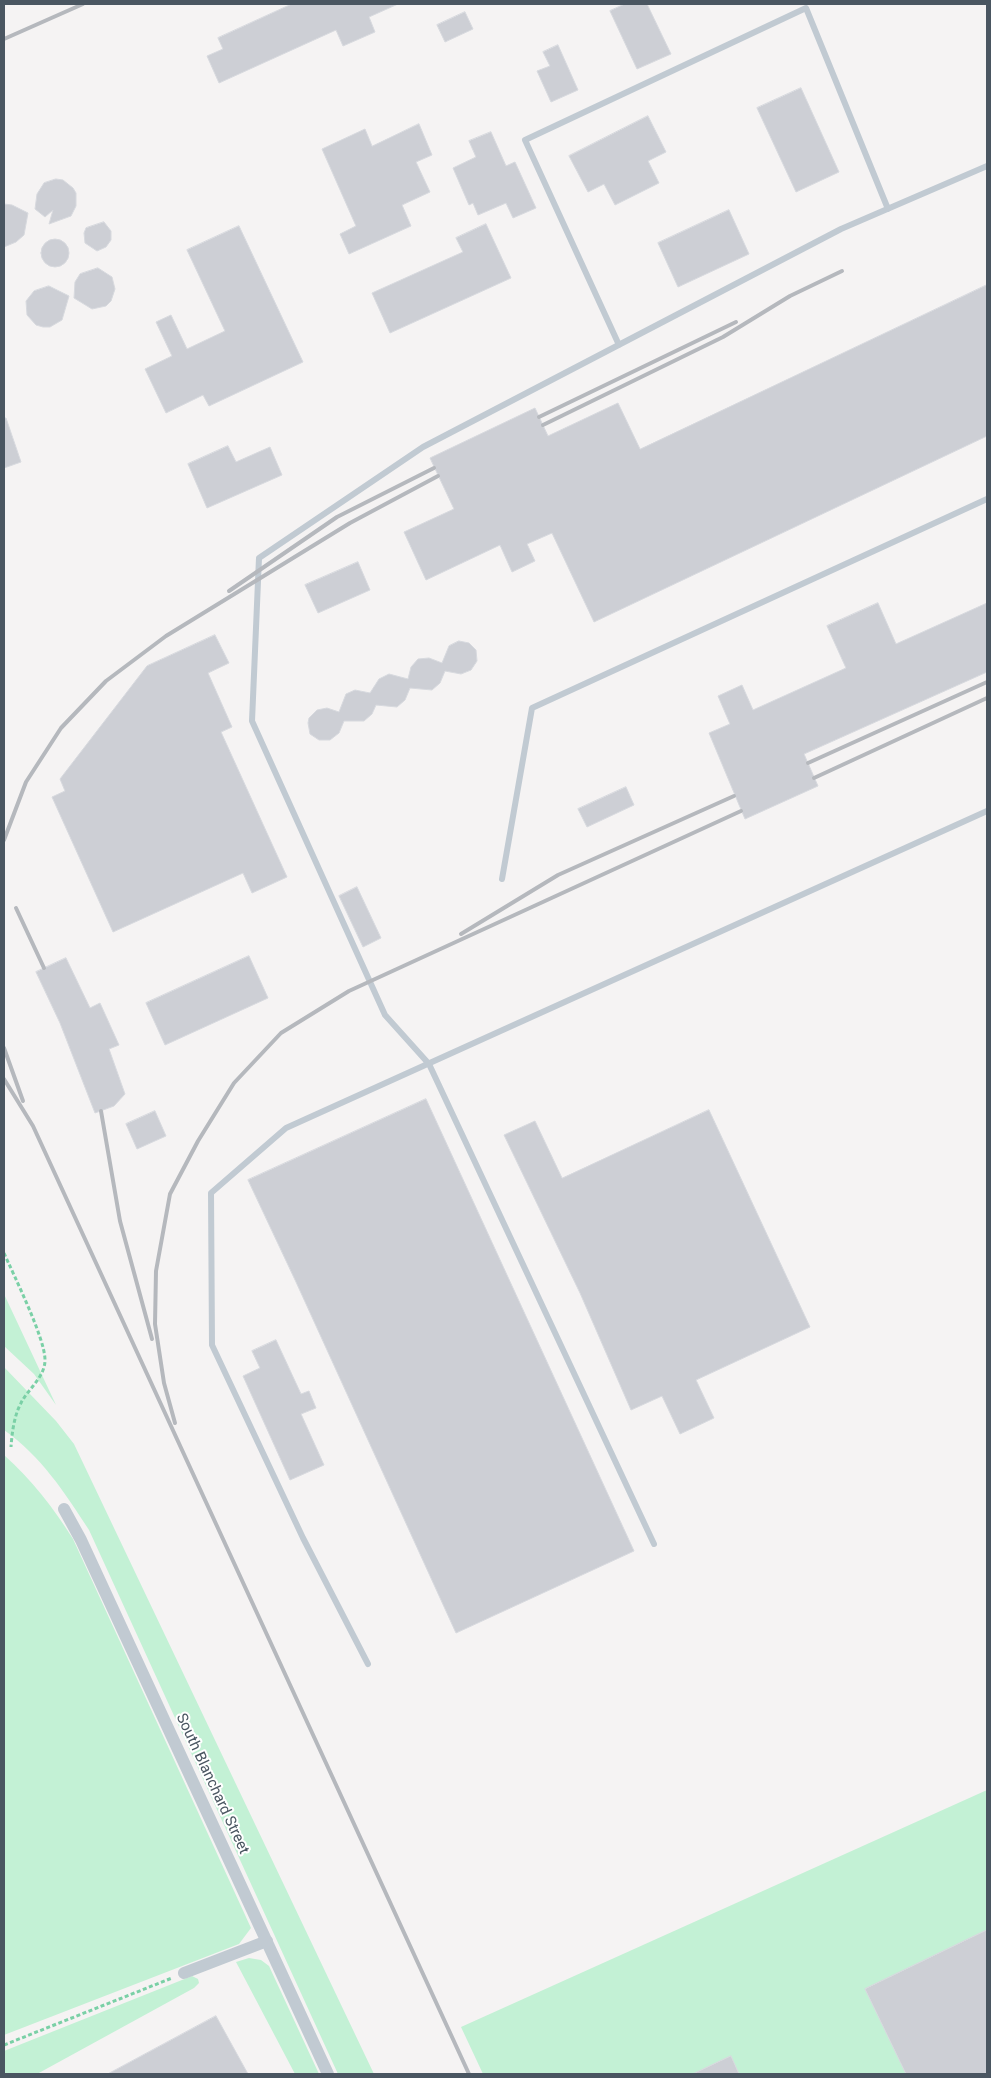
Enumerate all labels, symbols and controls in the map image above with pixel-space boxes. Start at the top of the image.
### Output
street label: South Blanchard Street [172,1711,252,1857]

